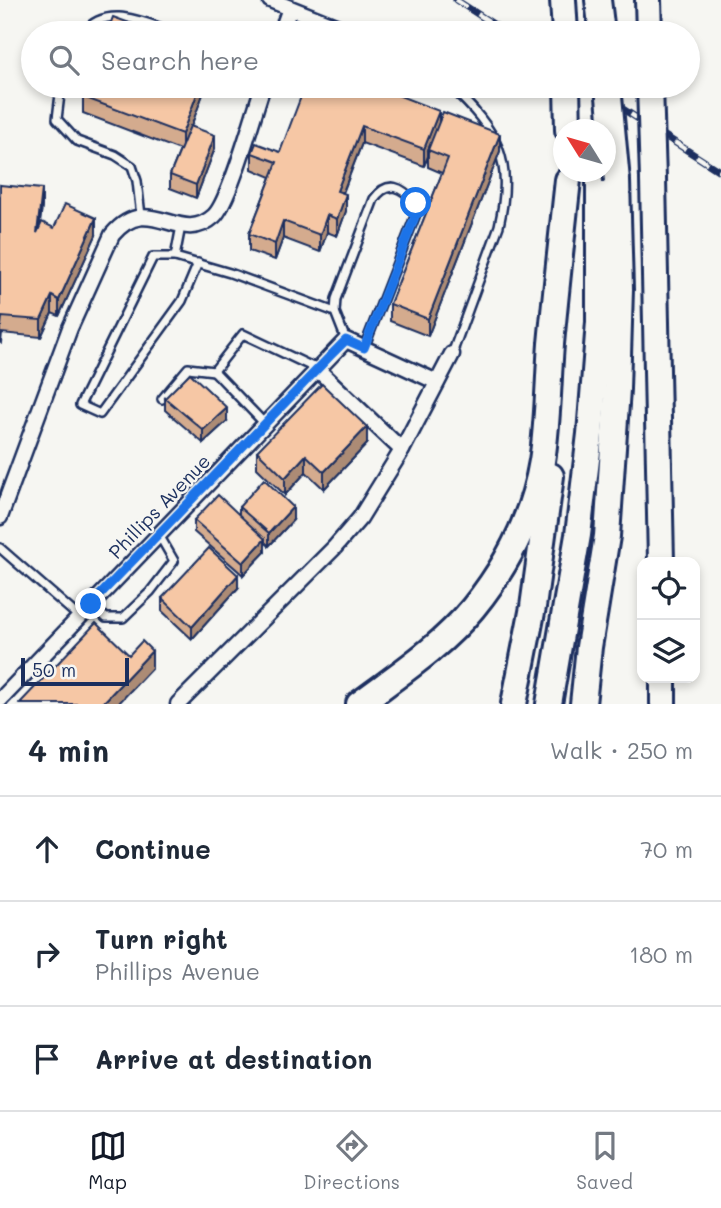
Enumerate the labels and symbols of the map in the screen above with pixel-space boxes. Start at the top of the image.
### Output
north arrow [553,119,616,182]
route start [400,187,431,218]
street label: Phillips Avenue [103,448,215,564]
route end [75,588,106,619]
scale bar [21,655,130,687]

